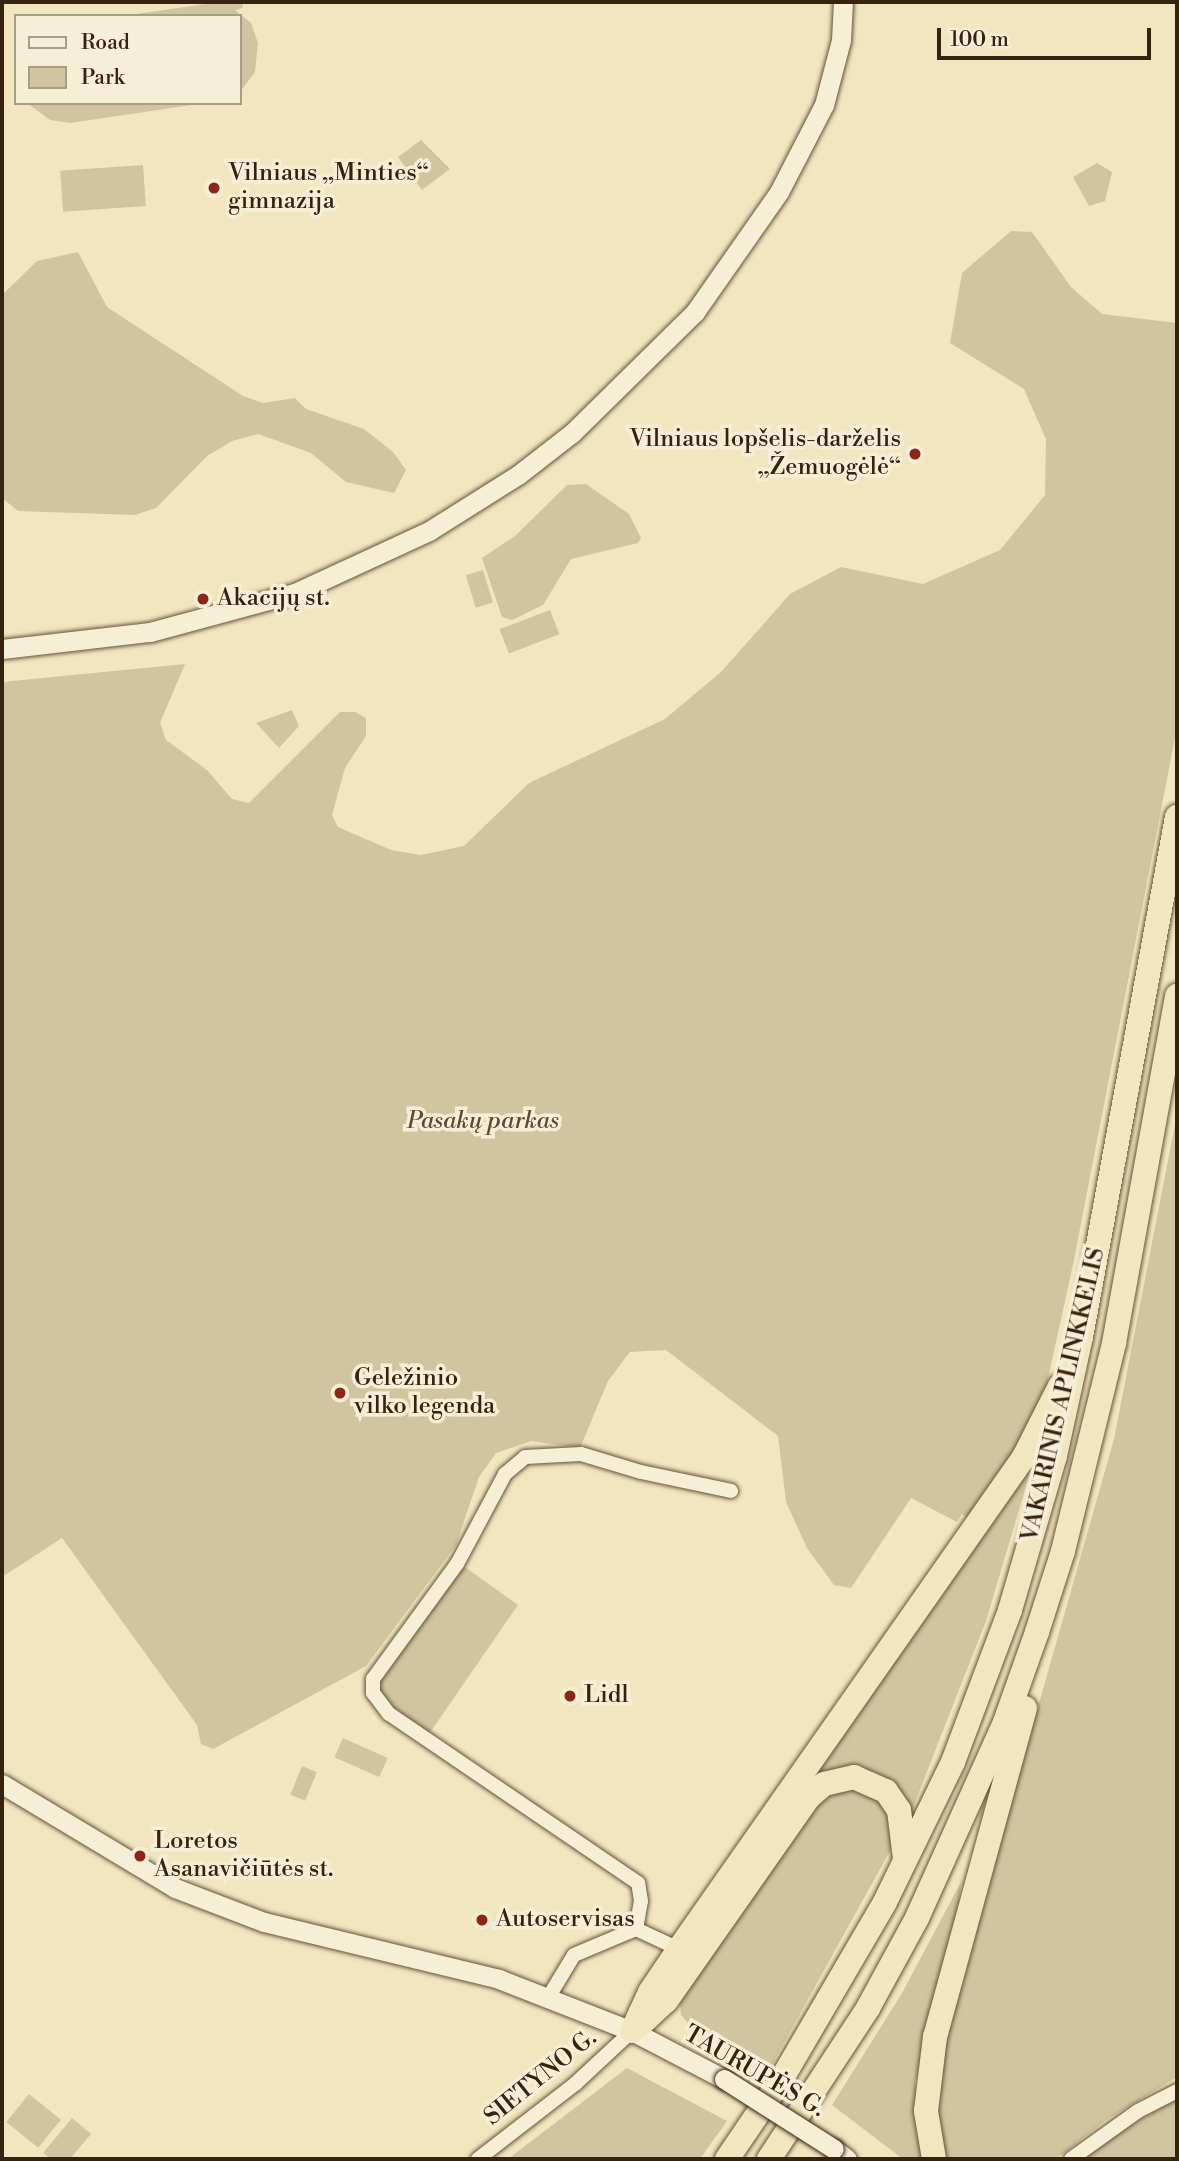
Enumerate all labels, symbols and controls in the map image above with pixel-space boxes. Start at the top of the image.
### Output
legend [14,14,242,105]
scale bar [941,14,1154,58]
text: 100 m [950,27,1009,53]
text: Road [81,30,130,56]
text: Park [81,65,125,91]
place label: Vilniaus „Minties“ gimnazija [228,160,429,216]
marker: Vilniaus „Minties“ gimnazija [206,180,222,196]
place label: Vilniaus lopšelis-darželis „Žemuogėlė“ [629,426,901,482]
marker: Vilniaus lopšelis-darželis „Žemuogėlė“ [907,446,923,462]
place label: Akacijų st. [217,585,330,613]
marker: Akacijų st. [195,591,211,607]
park label: Pasakų parkas [407,1108,559,1136]
street label: VAKARINIS APLINKKELIS [1016,1245,1112,1545]
place label: Geležinio vilko legenda [354,1365,495,1421]
marker: Geležinio vilko legenda [332,1385,348,1401]
place label: Lidl [584,1682,629,1710]
marker: Lidl [562,1688,578,1704]
place label: Loretos Asanavičiūtės st. [154,1828,333,1884]
marker: Loretos Asanavičiūtės st. [132,1848,148,1864]
place label: Autoservisas [496,1906,635,1934]
marker: Autoservisas [474,1912,490,1928]
street label: TAURUPĖS G. [678,2020,830,2124]
street label: SIETYNO G. [479,2024,603,2132]

